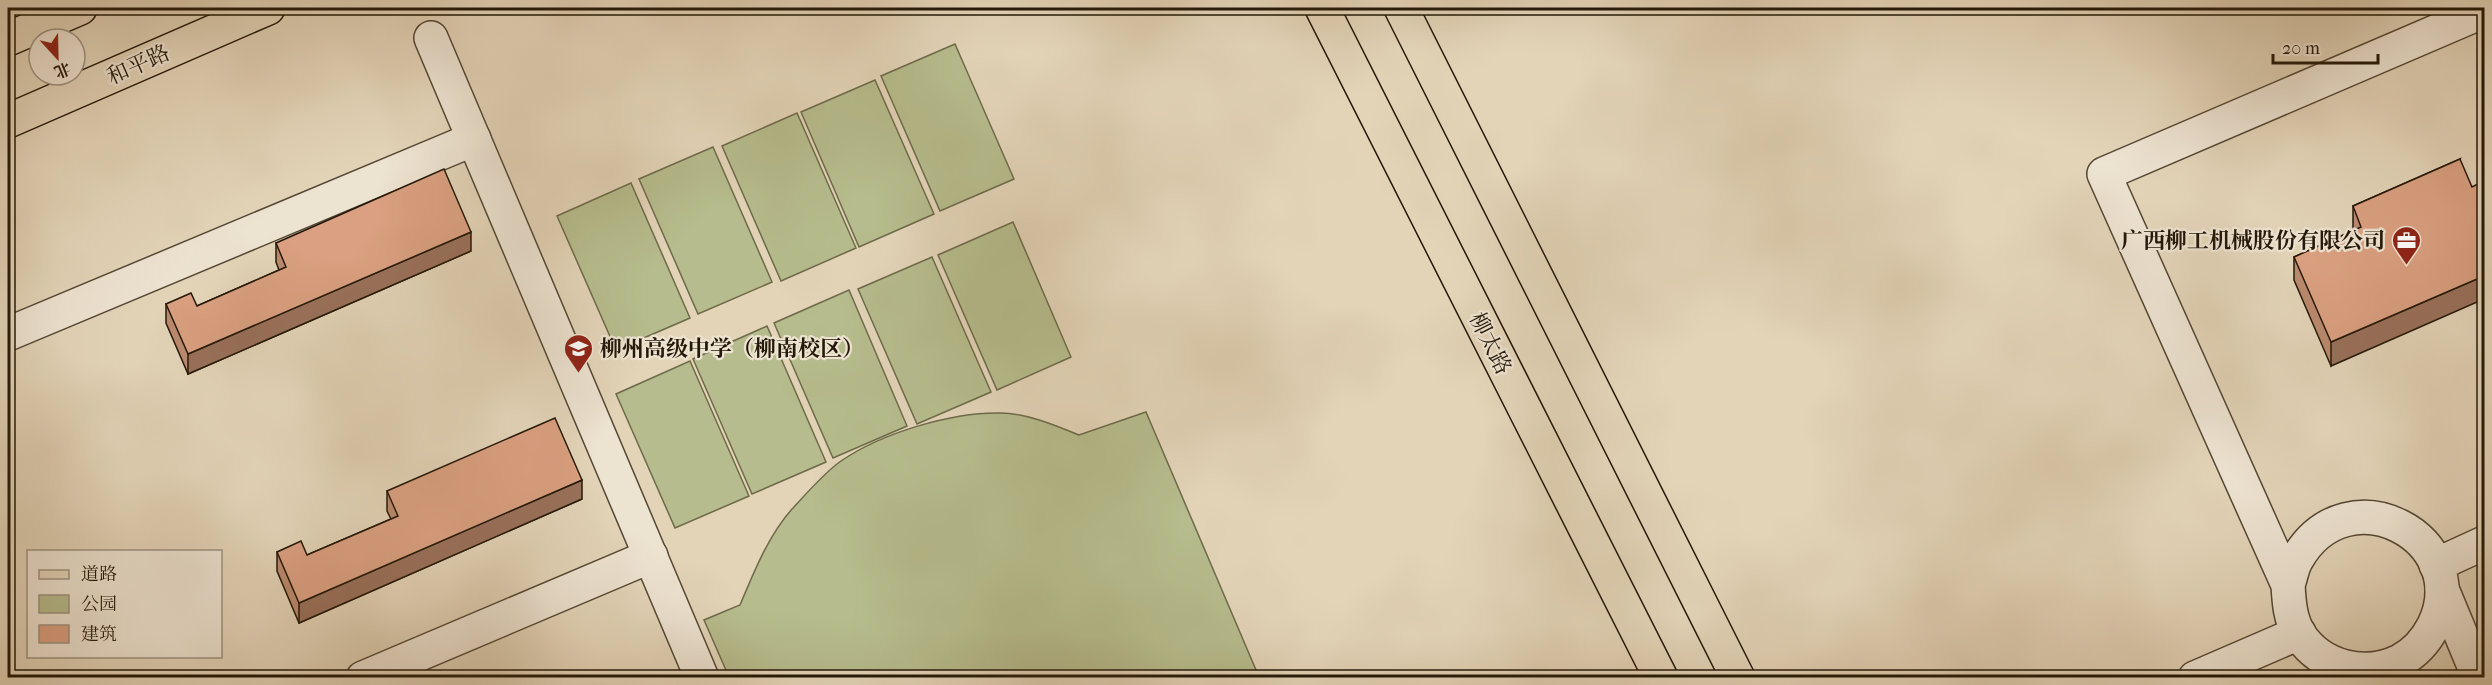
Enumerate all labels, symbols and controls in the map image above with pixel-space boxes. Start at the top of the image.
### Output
north arrow [27,27,87,87]
scale bar [2273,27,2378,65]
text: 20 m [2282,38,2320,59]
street label: 和平路 [103,40,174,90]
text: 北 [51,59,73,82]
office icon: 广西柳工机械股份有限公司 [2390,224,2422,266]
place label: 广西柳工机械股份有限公司 [2121,228,2385,254]
street label: 柳太路 [1464,308,1517,379]
school or university icon: 柳州高级中学（柳南校区） [563,332,595,374]
place label: 柳州高级中学（柳南校区） [600,336,864,362]
legend [27,550,222,658]
text: 道路 [81,564,117,585]
text: 公园 [81,594,117,615]
text: 建筑 [81,624,117,645]

